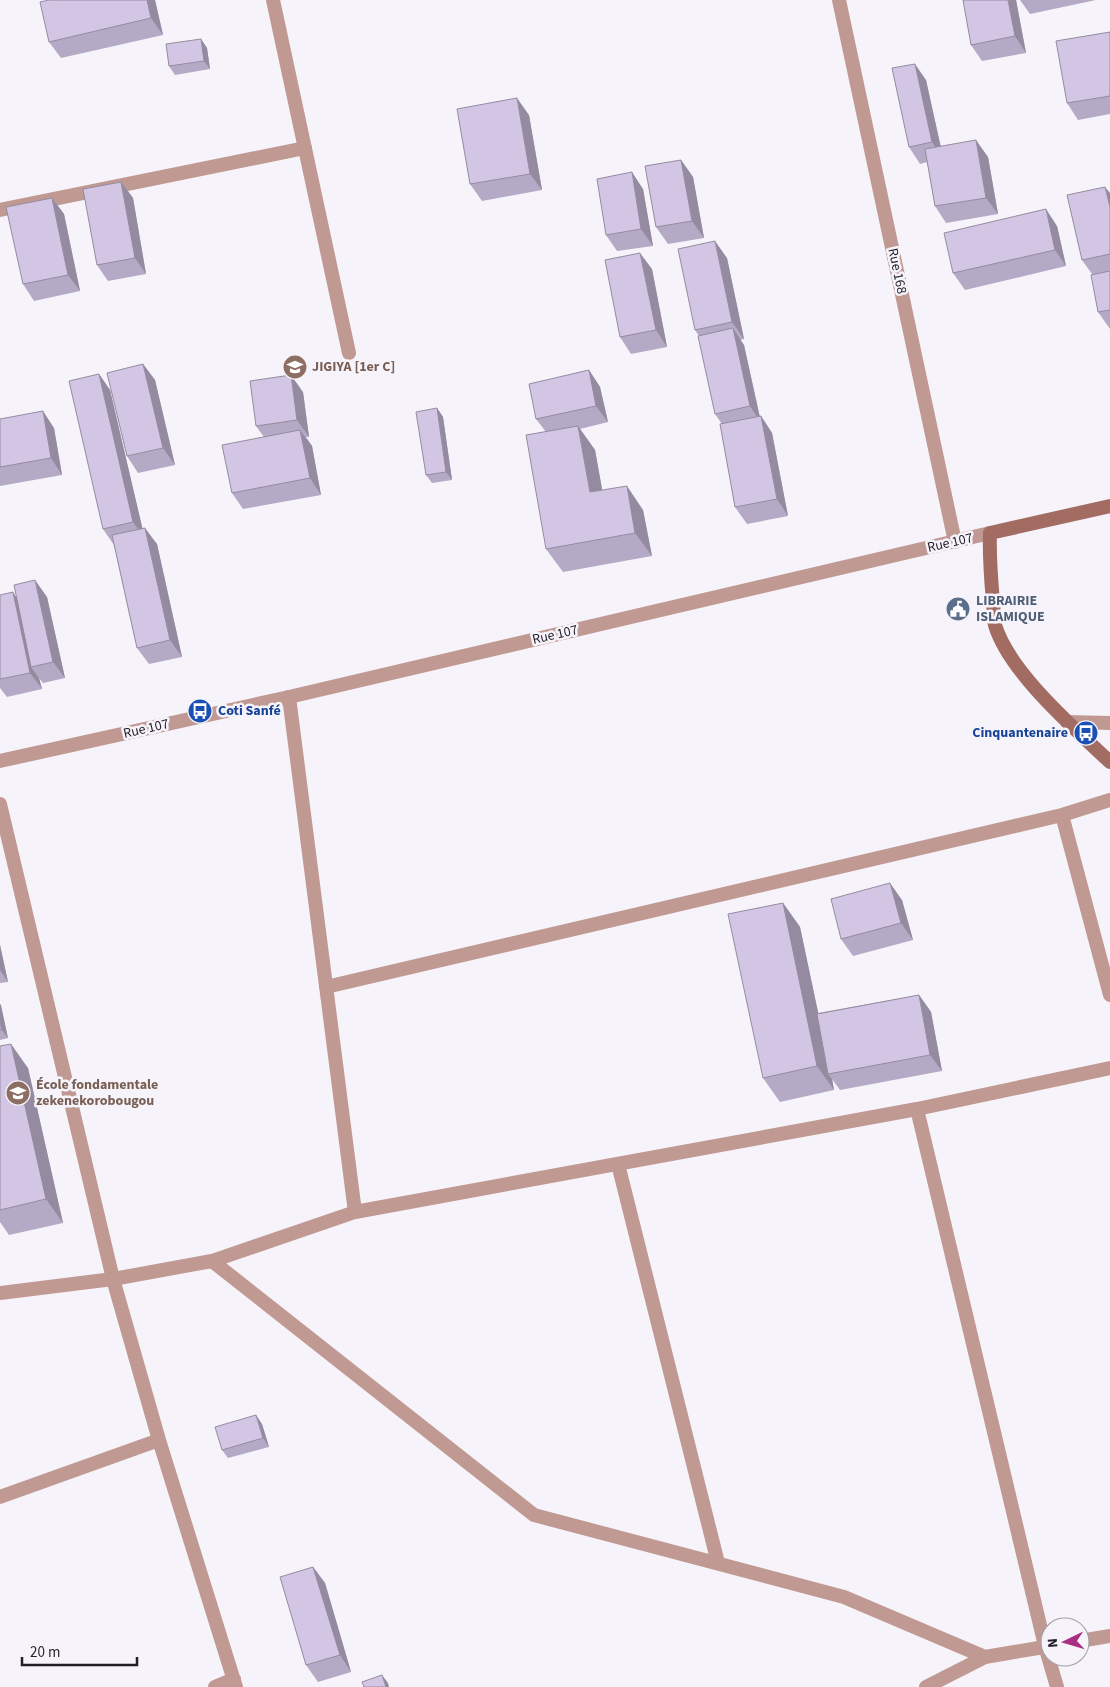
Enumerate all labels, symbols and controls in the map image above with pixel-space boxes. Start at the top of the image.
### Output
street label: Rue 168 [882,246,912,296]
school or university icon: JIGIYA [1er C] [282,354,308,380]
place label: JIGIYA [1er C] [312,357,395,377]
street label: Rue 107 [925,528,975,558]
place label: LIBRAIRIE ISLAMIQUE [976,591,1045,627]
public building icon: LIBRAIRIE ISLAMIQUE [945,596,971,622]
street label: Rue 107 [530,620,580,650]
bus stop icon: Coti Sanfé [187,698,213,724]
place label: Coti Sanfé [218,701,281,721]
street label: Rue 107 [121,714,171,744]
bus stop icon: Cinquantenaire [1073,720,1099,746]
place label: Cinquantenaire [972,723,1068,743]
place label: École fondamentale zekenekorobougou [36,1075,158,1111]
school or university icon: École fondamentale zekenekorobougou [5,1080,31,1106]
north arrow [1040,1617,1090,1667]
scale bar [22,1634,138,1666]
text: N [1043,1638,1063,1649]
text: 20 m [30,1642,60,1663]

